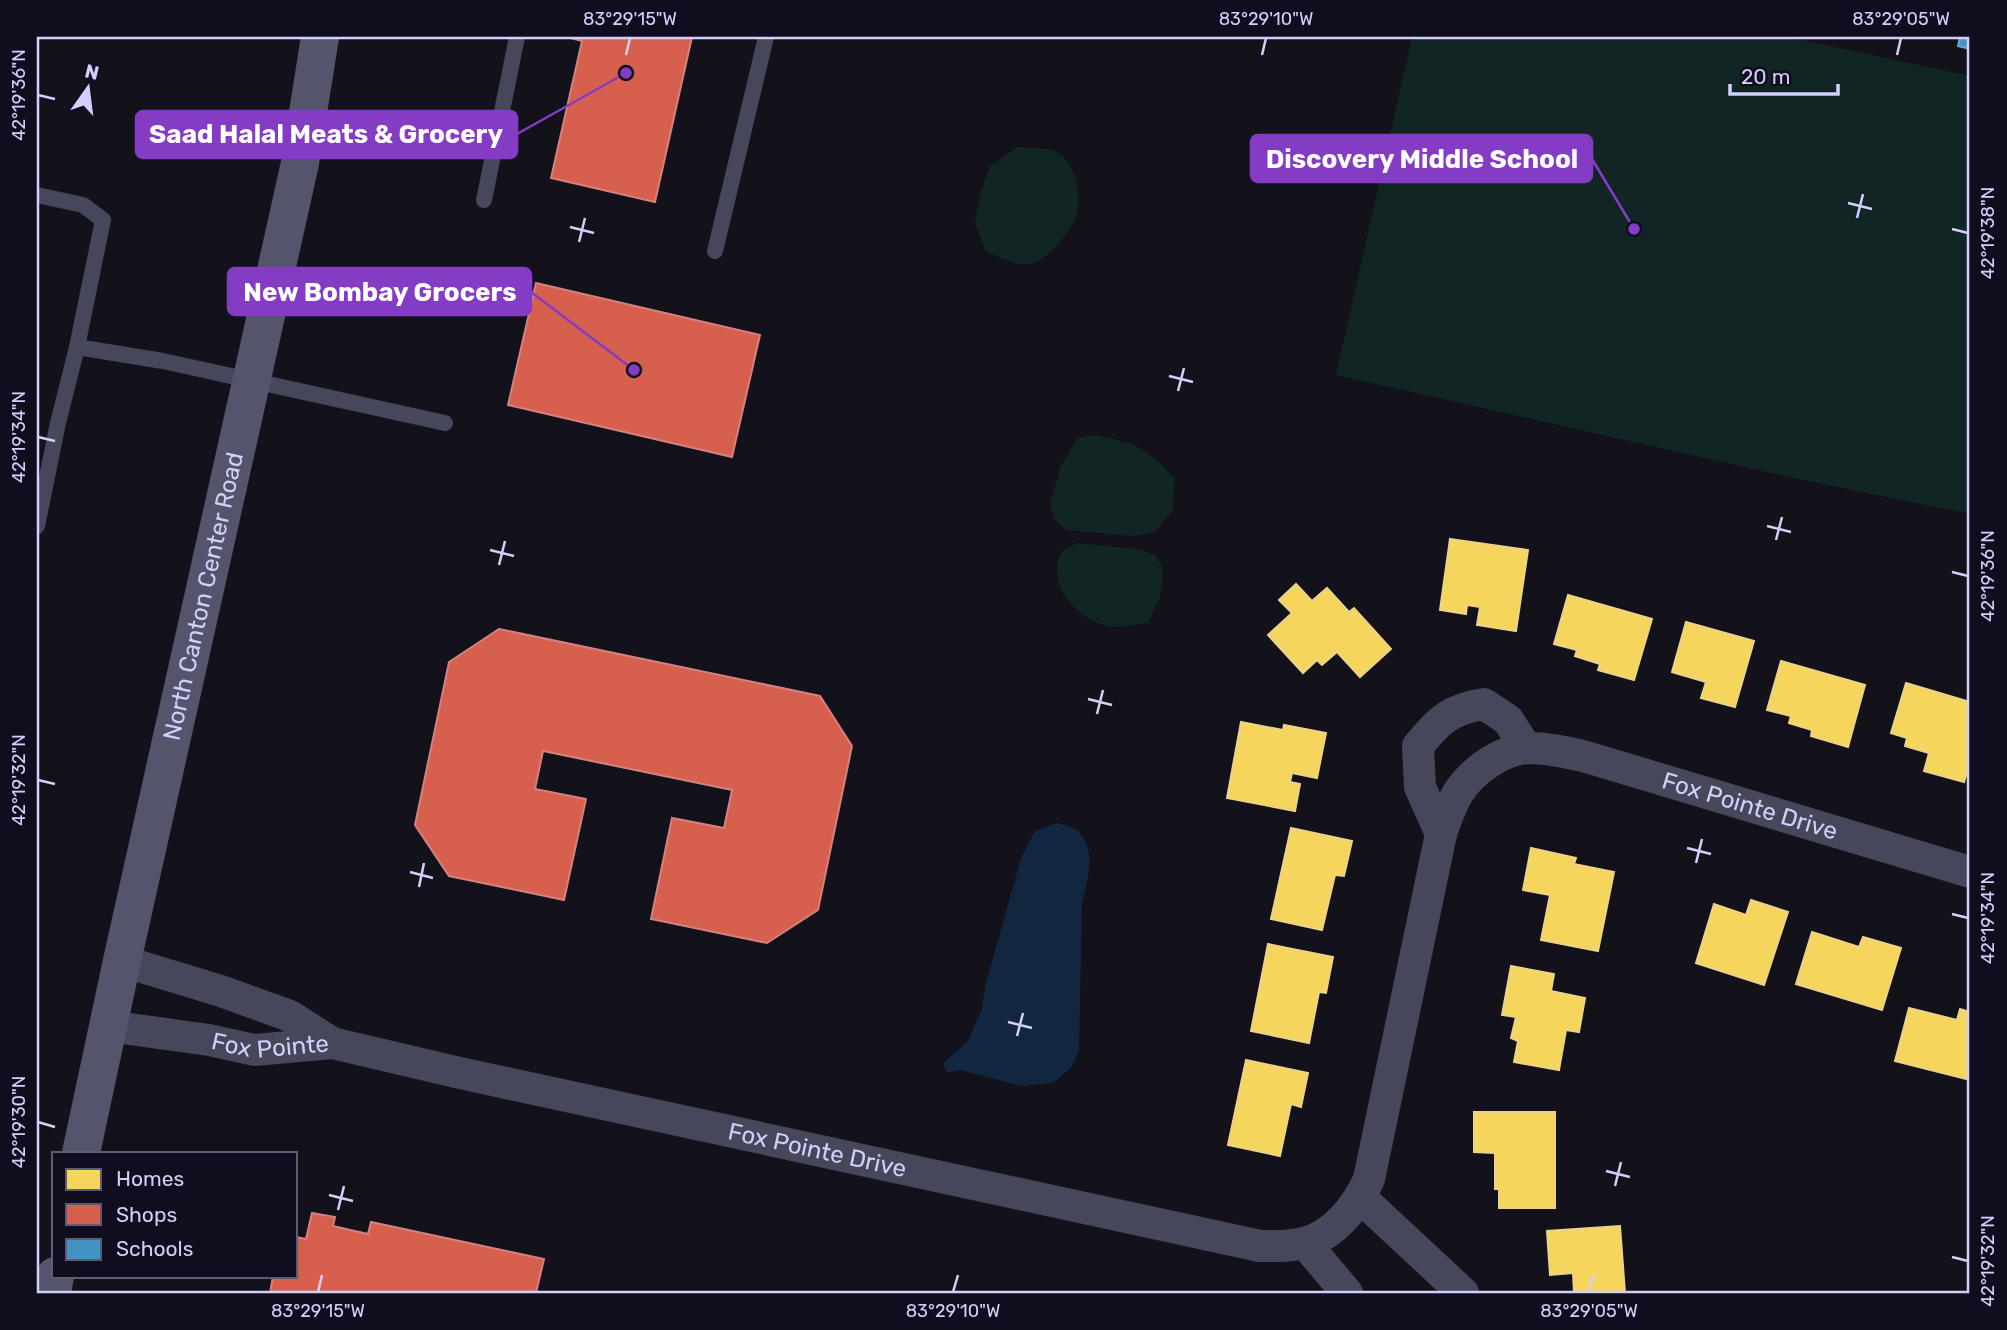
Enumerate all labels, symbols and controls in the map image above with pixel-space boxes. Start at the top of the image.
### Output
text: 83°29'15"W [583,8,677,30]
text: 83°29'10"W [1219,8,1313,30]
text: 83°29'05"W [1852,8,1950,30]
text: 42°19'36"N [8,49,30,141]
north arrow [52,52,122,122]
scale bar [1730,52,1839,96]
text: N [83,59,101,85]
text: 20 m [1741,64,1790,89]
callout: Saad Halal Meats & Grocery [136,111,517,158]
text: Saad Halal Meats & Grocery [149,119,503,150]
callout: Discovery Middle School [1251,135,1592,182]
text: Discovery Middle School [1266,144,1578,175]
text: 42°19'38"N [1977,187,1999,279]
callout: New Bombay Grocers [228,268,531,315]
text: New Bombay Grocers [243,277,517,308]
text: 42°19'34"N [8,391,30,483]
street label: North Canton Center Road [158,449,249,743]
text: 42°19'36"N [1977,530,1999,622]
text: 42°19'32"N [8,734,30,826]
street label: Fox Pointe Drive [1659,766,1841,846]
text: 42°19'34"N [1977,872,1999,964]
street label: Fox Pointe [209,1027,330,1064]
text: 42°19'30"N [8,1076,30,1168]
street label: Fox Pointe Drive [725,1117,909,1183]
legend [52,1152,298,1278]
text: Homes [116,1166,184,1191]
text: Shops [116,1202,177,1227]
text: 42°19'32"N [1977,1215,1999,1307]
text: Schools [116,1236,193,1261]
text: 83°29'15"W [271,1300,365,1322]
text: 83°29'10"W [906,1300,1000,1322]
text: 83°29'05"W [1540,1300,1638,1322]

